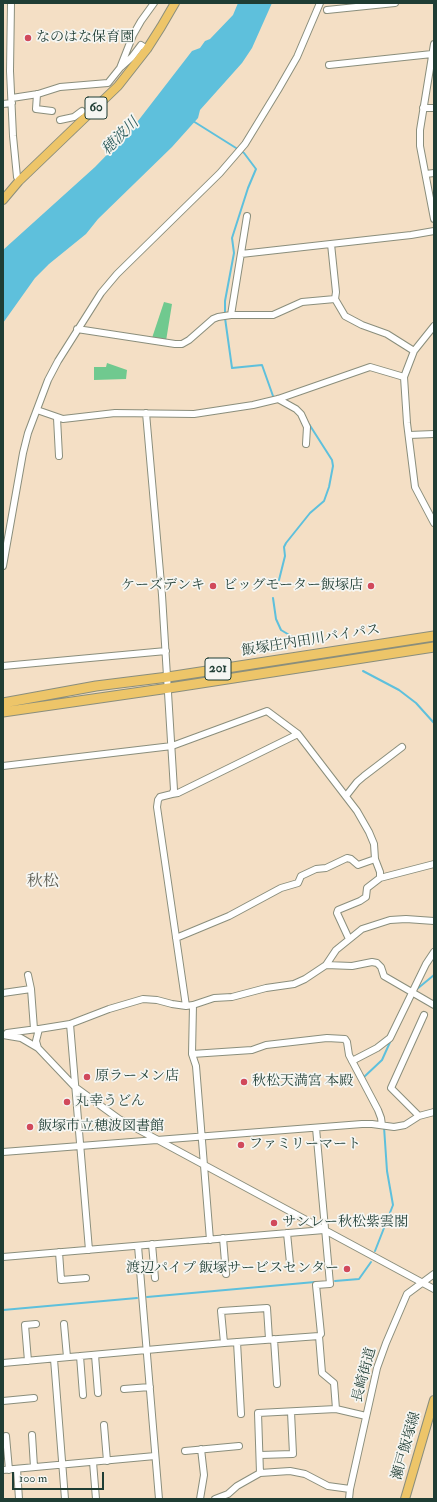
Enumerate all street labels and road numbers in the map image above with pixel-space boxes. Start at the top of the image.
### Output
road number: 60 [85,97,107,119]
street label: 飯塚庄内田川バイパス [241,622,381,660]
road number: 201 [205,658,231,680]
street label: 長崎街道 [350,1346,380,1404]
street label: 瀬戸飯塚線 [389,1410,425,1482]

